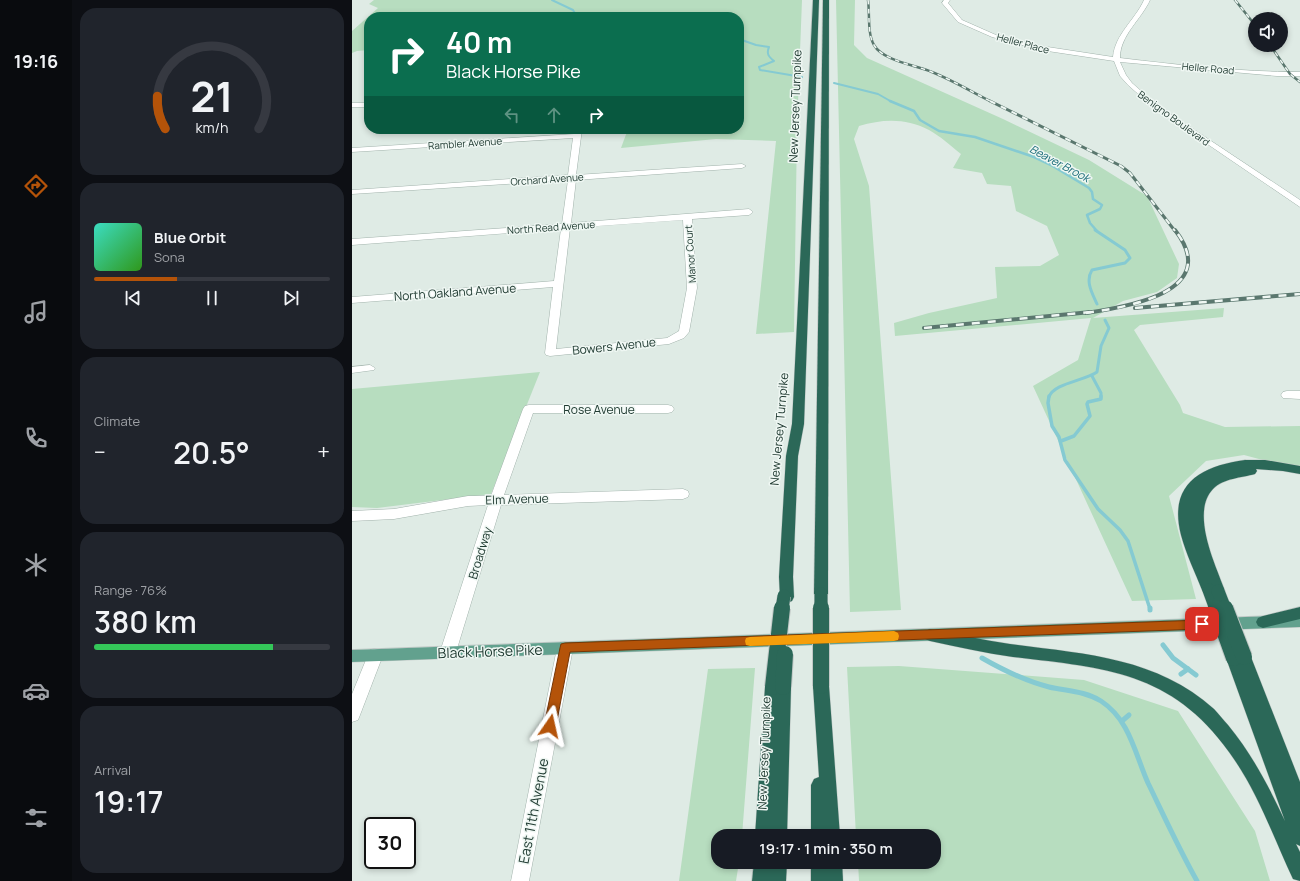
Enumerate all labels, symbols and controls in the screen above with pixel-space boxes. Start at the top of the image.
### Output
map controls [1248,12,1288,52]
button: sound [1248,12,1288,52]
text: 40 m [446,23,512,61]
icon: right [380,28,432,80]
street label: Heller Place [995,29,1051,57]
text: 19:16 [14,49,58,73]
street label: New Jersey Turnpike [785,49,805,163]
text: Black Horse Pike [446,59,581,83]
street label: Heller Road [1181,59,1235,77]
text: 21 [191,68,234,124]
street label: Benigno Boulevard [1135,87,1213,149]
icon: left [501,104,523,126]
icon: ahead [543,104,565,126]
icon: right [585,104,607,126]
text: km/h [195,118,229,137]
street label: Rambler Avenue [427,133,503,153]
water label: Beaver Brook [1027,141,1094,186]
street label: Orchard Avenue [510,169,584,189]
icon: directions [22,172,50,200]
street label: North Read Avenue [507,217,596,237]
street label: Manor Court [681,225,699,283]
text: Blue Orbit [154,227,226,248]
text: Sona [154,248,185,266]
street label: North Oakland Avenue [393,279,517,305]
icon: previous [122,287,144,309]
icon: pause [201,287,223,309]
icon: next [280,287,302,309]
icon: music [22,298,50,326]
street label: Bowers Avenue [571,333,657,359]
street label: New Jersey Turnpike [766,372,792,486]
street label: Rose Avenue [563,401,635,418]
text: Climate [94,412,140,430]
icon: phone [22,424,50,452]
text: 20.5° [173,432,250,473]
text: − [94,437,106,467]
text: + [317,437,330,467]
street label: Elm Avenue [485,489,549,509]
street label: Broadway [464,524,496,581]
icon: climate [22,551,50,579]
text: Range · 76% [94,581,167,599]
text: 380 km [94,601,197,642]
pin [1185,607,1219,641]
icon: arrive [1191,613,1213,635]
street label: Black Horse Pike [437,640,543,662]
icon: car [22,677,50,705]
street label: New Jersey Turnpike [754,696,774,810]
position arrow [529,705,571,747]
street label: East 11th Avenue [513,757,553,865]
text: Arrival [94,761,131,779]
text: 19:17 [94,781,164,822]
icon: filters [22,804,50,832]
speed limit sign: 30 [364,817,416,869]
text: 19:17 · 1 min · 350 m [759,838,893,859]

